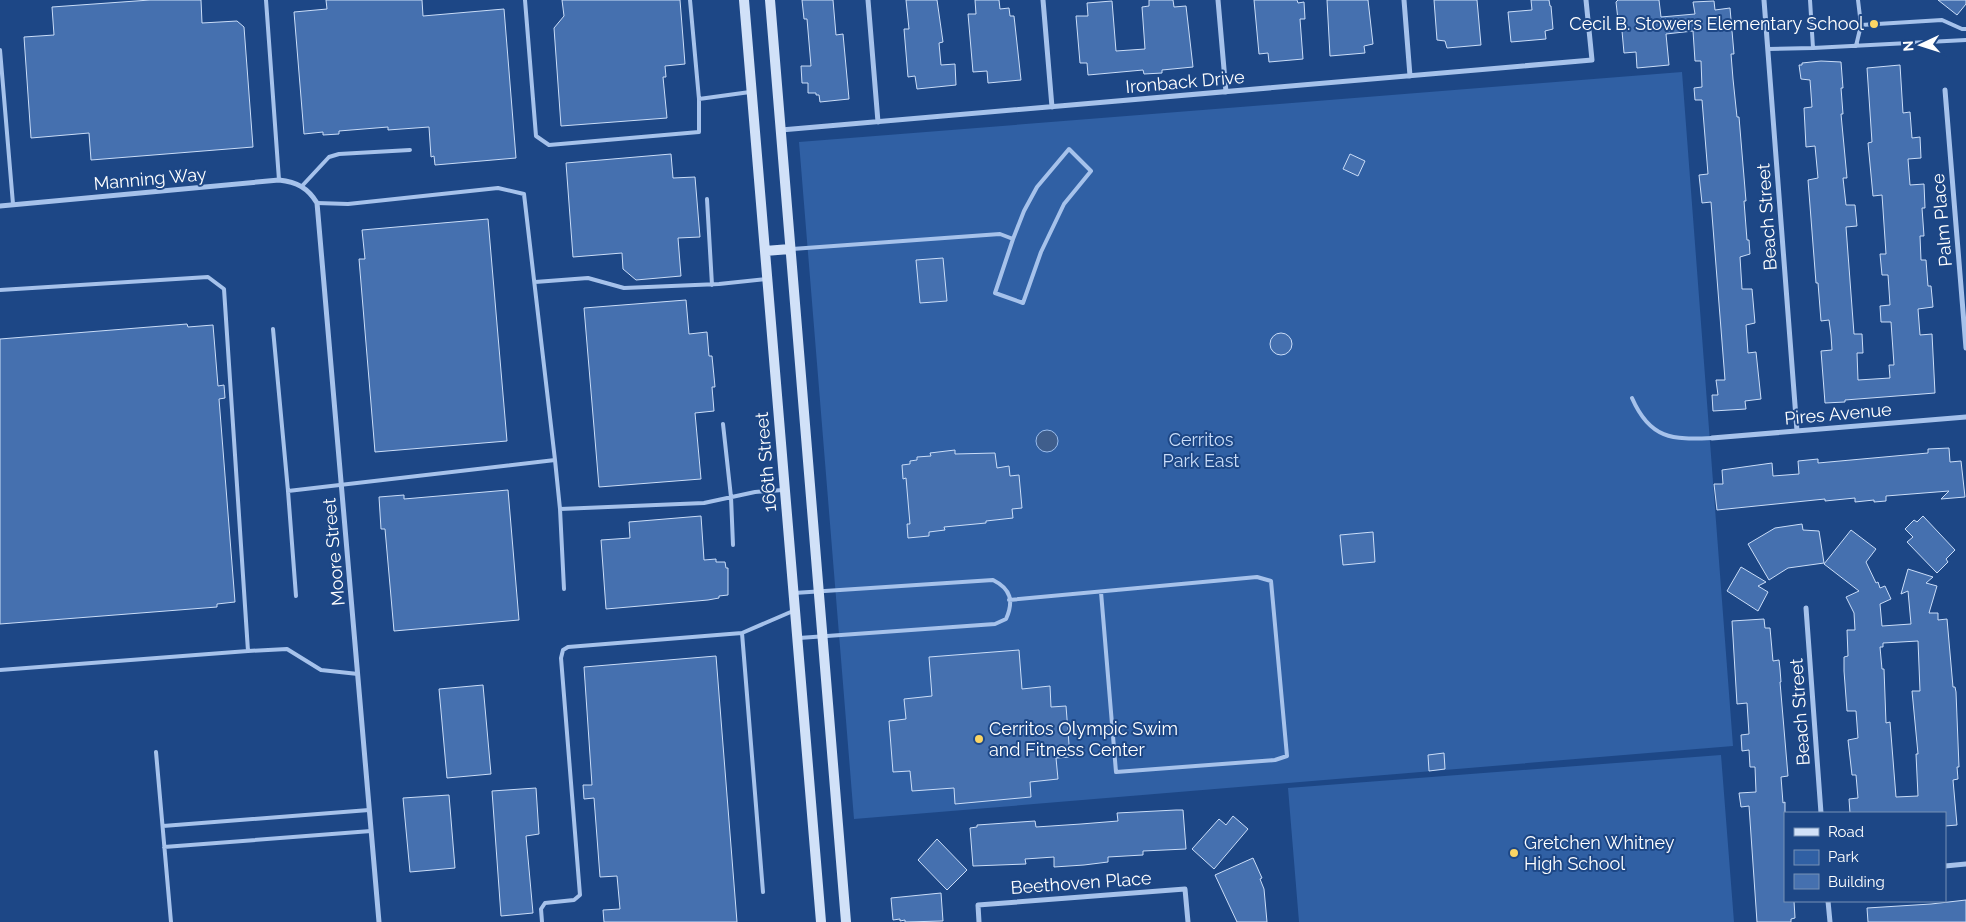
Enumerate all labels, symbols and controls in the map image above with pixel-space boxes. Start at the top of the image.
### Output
place label: Cecil B. Stowers Elementary School [1569,13,1864,34]
marker: Cecil B. Stowers Elementary School [1868,18,1880,30]
north arrow [1896,20,1946,70]
text: N [1900,40,1916,52]
street label: Ironback Drive [1124,66,1246,97]
street label: Manning Way [93,163,207,194]
street label: Beach Street [1752,163,1781,271]
street label: Palm Place [1927,172,1956,267]
street label: Pires Avenue [1783,398,1893,429]
street label: 166th Street [751,411,780,513]
park label: Cerritos Park East [1163,429,1239,471]
street label: Moore Street [318,497,349,607]
street label: Beach Street [1785,658,1814,766]
place label: Cerritos Olympic Swim and Fitness Center [989,718,1178,760]
marker: Cerritos Olympic Swim and Fitness Center [973,733,985,745]
legend [1784,812,1946,902]
text: Road [1828,823,1864,841]
place label: Gretchen Whitney High School [1524,832,1675,874]
marker: Gretchen Whitney High School [1508,847,1520,859]
text: Park [1828,848,1859,866]
street label: Beethoven Place [1010,867,1153,898]
text: Building [1828,873,1885,891]

